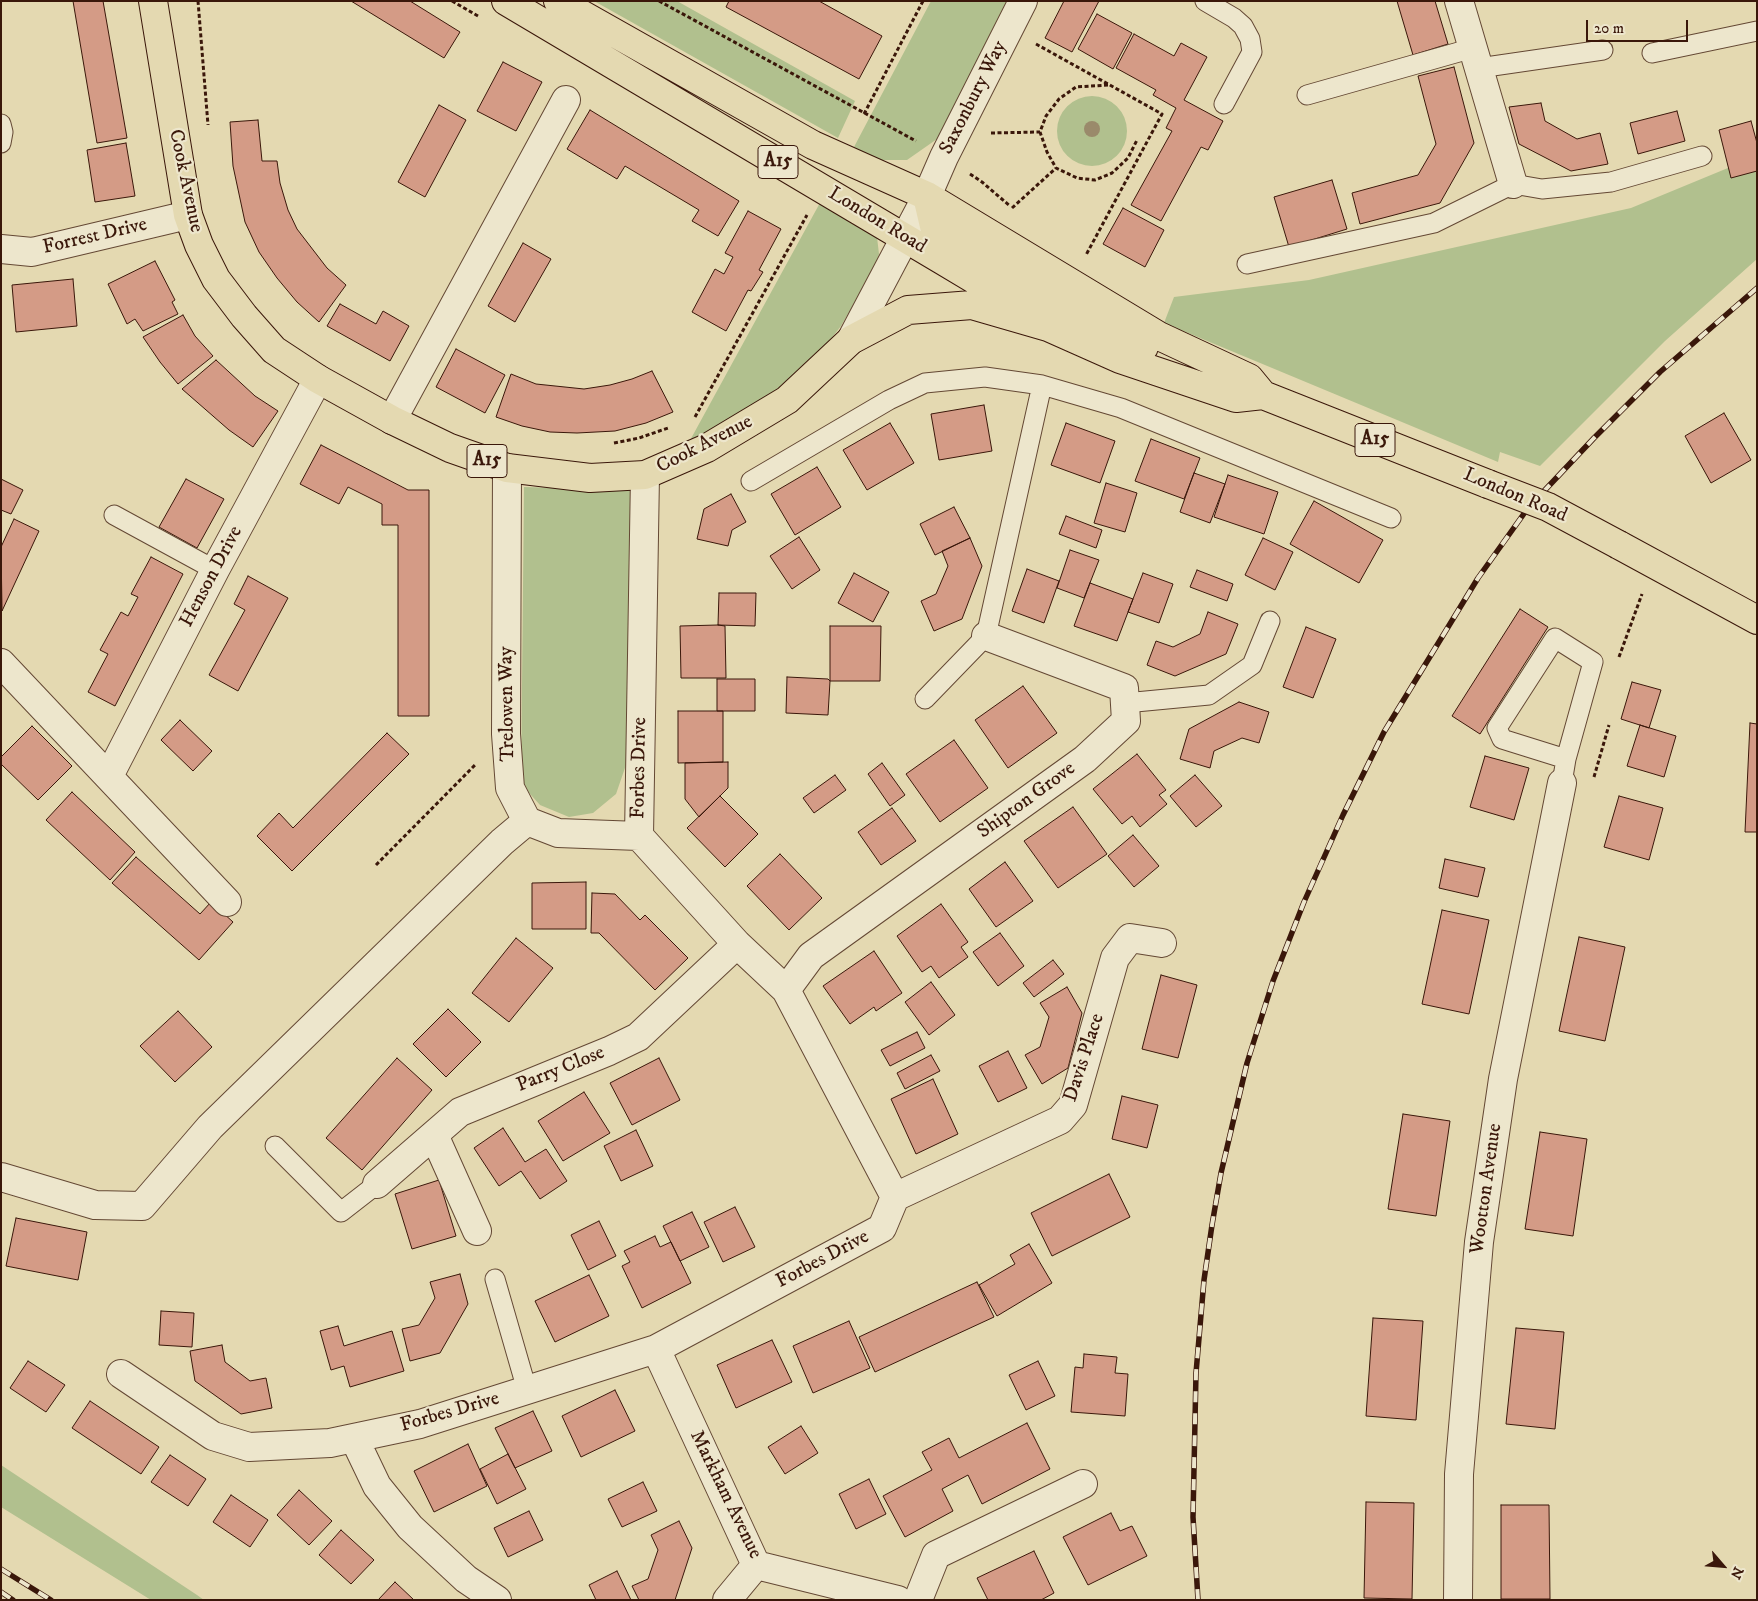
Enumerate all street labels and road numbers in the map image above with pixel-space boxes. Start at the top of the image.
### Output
street label: Saxonbury Way [935,37,1013,159]
street label: Cook Avenue [162,127,208,235]
road number: A15 [758,146,798,178]
street label: London Road [824,182,930,260]
street label: Forrest Drive [41,213,149,261]
street label: Cook Avenue [653,411,757,479]
road number: A15 [1355,424,1395,456]
road number: A15 [467,444,507,478]
street label: London Road [1460,463,1570,529]
street label: Henson Drive [175,522,249,632]
street label: Trelowen Way [495,646,521,762]
street label: Forbes Drive [627,717,653,819]
street label: Shipton Grove [973,757,1081,845]
street label: Davis Place [1059,1011,1111,1105]
street label: Parry Close [514,1042,608,1098]
street label: Wootton Avenue [1466,1122,1508,1256]
street label: Forbes Drive [772,1226,874,1294]
street label: Forbes Drive [398,1387,502,1439]
street label: Markham Avenue [684,1427,766,1563]

